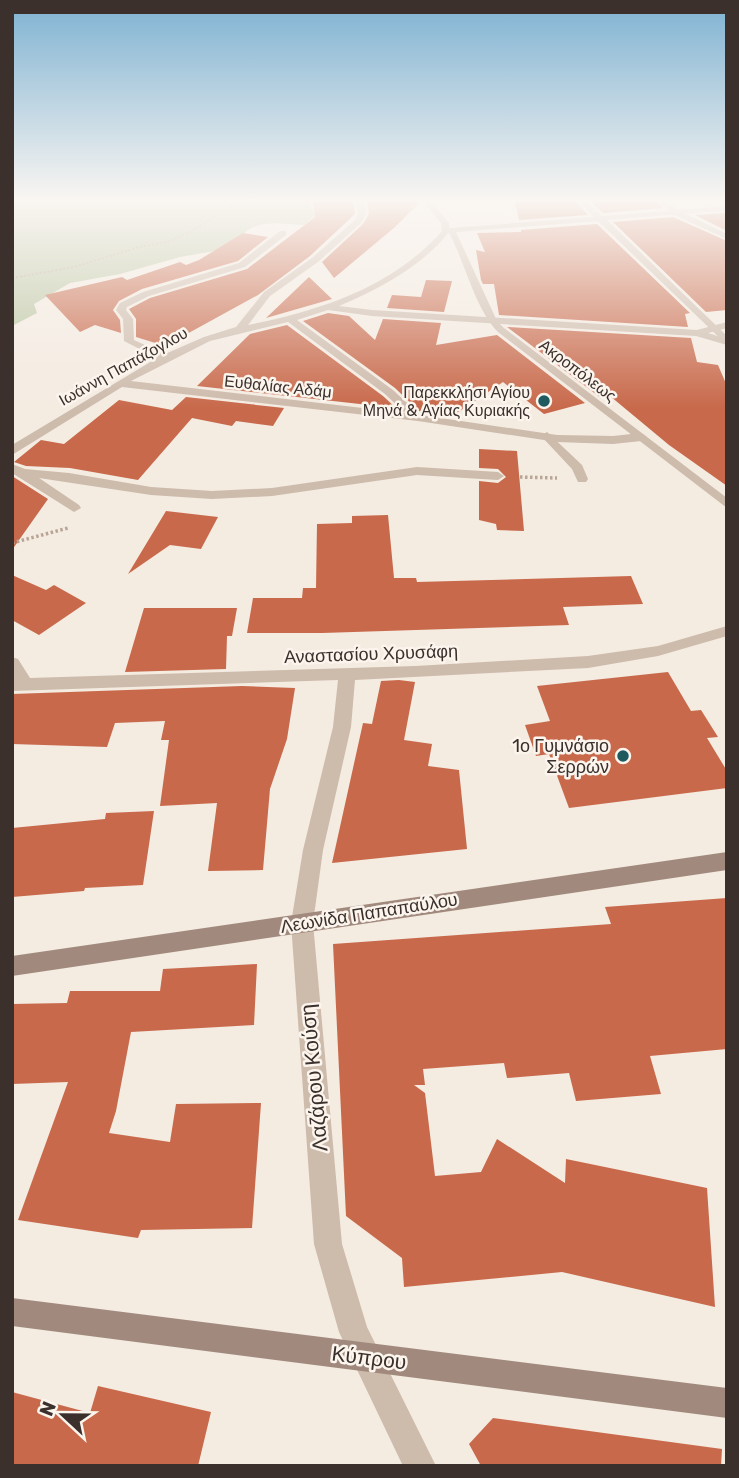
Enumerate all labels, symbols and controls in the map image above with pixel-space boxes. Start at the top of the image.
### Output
street label: Ιωάννη Παπάζογλου [56,323,191,410]
street label: Ακροπόλεως [535,335,620,406]
street label: Ευθαλίας Αδάμ [223,371,333,402]
place label: Παρεκκλήσι Αγίου Μηνά & Αγίας Κυριακής [363,383,530,420]
marker: Παρεκκλήσι Αγίου Μηνά & Αγίας Κυριακής [536,393,552,409]
street label: Αναστασίου Χρυσάφη [284,640,458,668]
place label: 1ο Γυμνάσιο Σερρών [512,735,609,778]
marker: 1ο Γυμνάσιο Σερρών [615,748,631,764]
street label: Λεωνίδα Παπαπαύλου [279,888,459,938]
street label: Λαζάρου Κούση [295,1003,332,1153]
street label: Κύπρου [330,1341,408,1374]
north arrow [28,1380,98,1450]
text: N [34,1398,61,1419]

